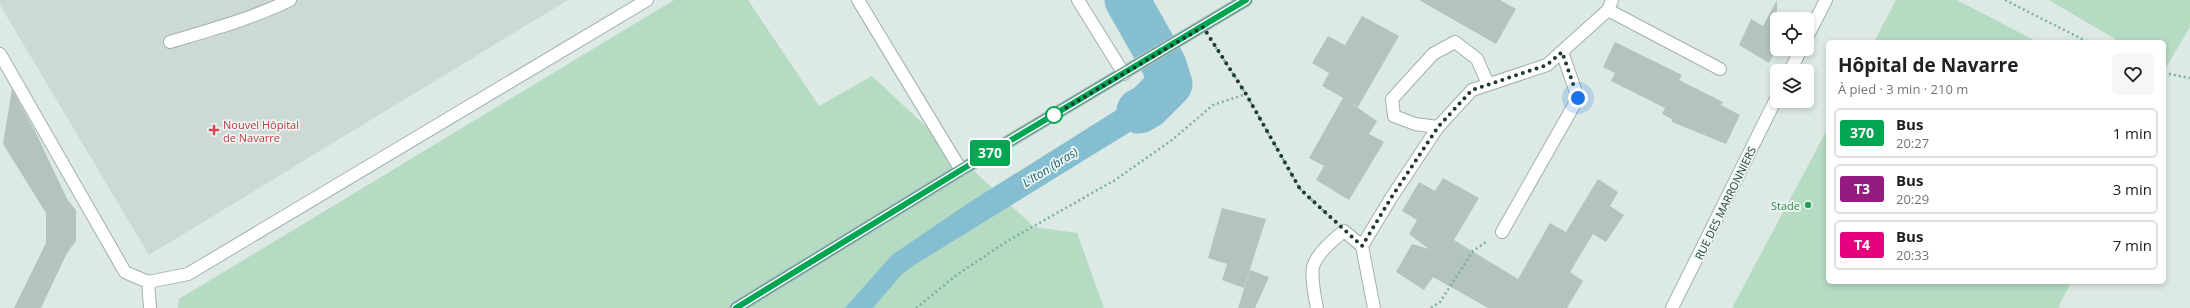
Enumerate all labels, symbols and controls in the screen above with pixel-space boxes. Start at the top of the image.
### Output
map controls [1770,12,1814,108]
button: locate [1770,12,1814,56]
text: Hôpital de Navarre [1838,52,2018,78]
button: heart [2112,53,2154,95]
button: layers [1770,64,1814,108]
text: À pied · 3 min · 210 m [1838,80,1968,98]
your location [1568,88,1588,108]
unlabelled marker [1045,106,1063,124]
text: Bus [1896,114,1923,134]
place label: Nouvel Hôpital de Navarre [223,117,299,145]
text: 370 [1850,123,1874,142]
text: 1 min [2113,123,2152,143]
marker: Nouvel Hôpital de Navarre [208,124,220,136]
text: 20:27 [1896,134,1929,152]
line badge: 370 [967,140,1013,166]
text: 370 [978,143,1002,162]
water label: L'Iton (bras) [1019,143,1081,191]
street label: RUE DES MARRONNIERS [1691,144,1759,262]
text: Bus [1896,170,1923,190]
text: T3 [1854,179,1870,198]
text: 3 min [2113,179,2152,199]
text: 20:29 [1896,190,1929,208]
place label: Stade [1771,198,1800,213]
marker: Stade [1803,200,1813,210]
text: Bus [1896,226,1923,246]
text: T4 [1854,235,1870,254]
text: 7 min [2113,235,2152,255]
text: 20:33 [1896,246,1929,264]

